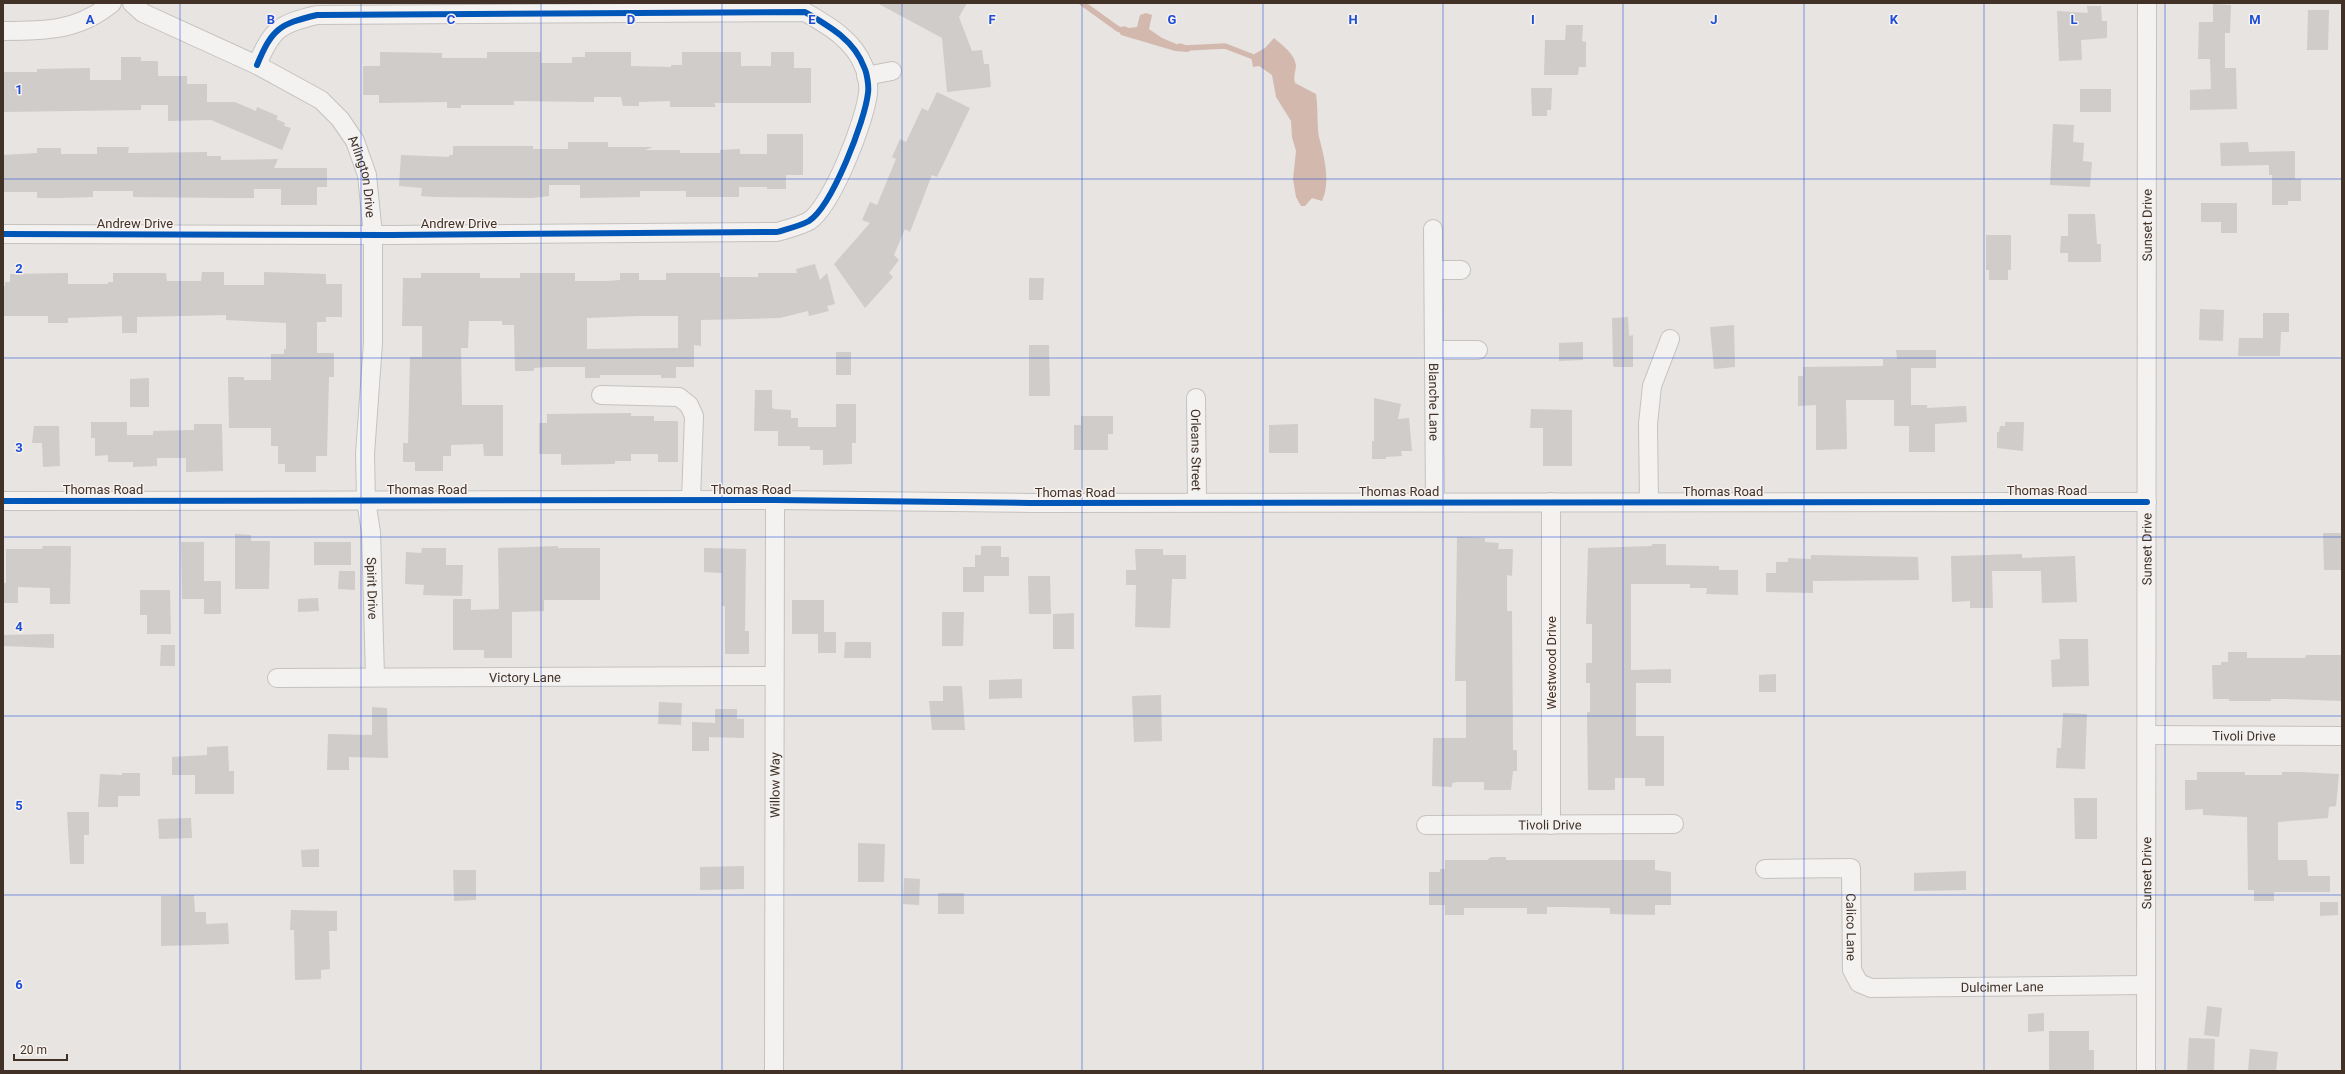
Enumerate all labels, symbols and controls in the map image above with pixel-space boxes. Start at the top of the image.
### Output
text: A [86,12,95,27]
text: B [267,12,275,27]
text: C [447,12,456,27]
text: D [627,12,635,27]
text: E [808,12,816,27]
text: F [988,12,996,27]
text: G [1168,12,1177,27]
text: H [1348,12,1358,27]
text: I [1531,12,1535,27]
text: J [1710,12,1718,27]
text: K [1890,12,1899,27]
text: L [2070,12,2078,27]
text: M [2249,12,2261,27]
text: 1 [15,82,23,97]
street label: Arlington Drive [345,132,379,218]
street label: Sunset Drive [2139,189,2154,261]
street label: Andrew Drive [97,216,173,231]
street label: Andrew Drive [421,216,497,231]
text: 2 [15,261,23,276]
street label: Blanche Lane [1426,363,1442,441]
street label: Orleans Street [1189,409,1204,491]
text: 3 [15,440,23,455]
street label: Thomas Road [63,482,143,497]
street label: Thomas Road [387,482,467,497]
street label: Thomas Road [711,482,791,497]
street label: Thomas Road [2007,483,2087,498]
street label: Thomas Road [1359,484,1439,499]
street label: Thomas Road [1683,484,1763,499]
street label: Thomas Road [1035,485,1115,500]
street label: Sunset Drive [2139,513,2154,585]
street label: Spirit Drive [364,557,381,620]
street label: Westwood Drive [1544,616,1559,710]
text: 4 [15,619,23,634]
street label: Victory Lane [489,669,561,685]
street label: Tivoli Drive [2212,728,2276,743]
street label: Willow Way [767,752,782,818]
text: 5 [15,798,23,813]
street label: Tivoli Drive [1518,817,1582,832]
street label: Sunset Drive [2139,837,2154,909]
street label: Calico Lane [1844,893,1859,961]
text: 6 [15,977,23,992]
street label: Dulcimer Lane [1961,979,2044,995]
scale bar [14,1036,67,1062]
text: 20 m [20,1043,47,1057]

